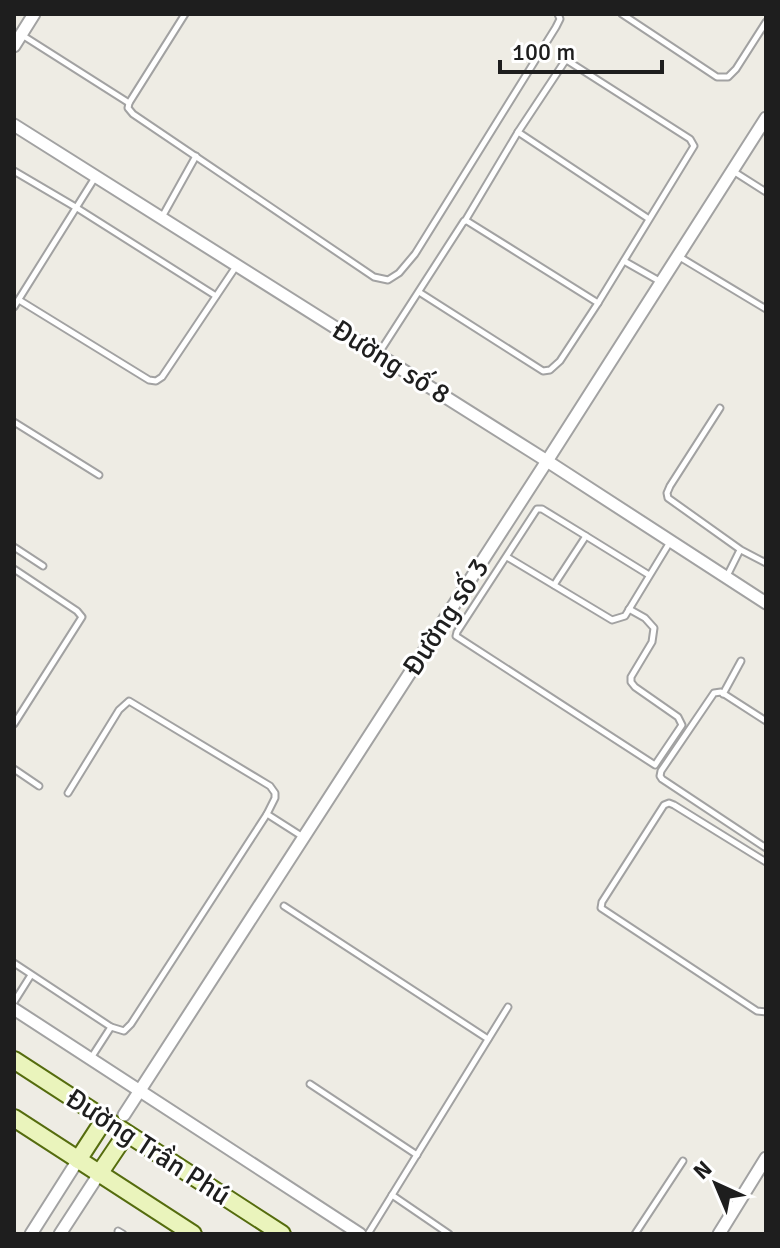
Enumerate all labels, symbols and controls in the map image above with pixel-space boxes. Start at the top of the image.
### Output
scale bar [500,24,662,74]
text: 100 m [512,37,575,67]
street label: Đường số 8 [326,312,456,412]
street label: Đường số 3 [396,552,496,682]
street label: Đường Trần Phú [59,1081,237,1213]
north arrow [676,1144,756,1224]
text: N [688,1155,717,1185]

